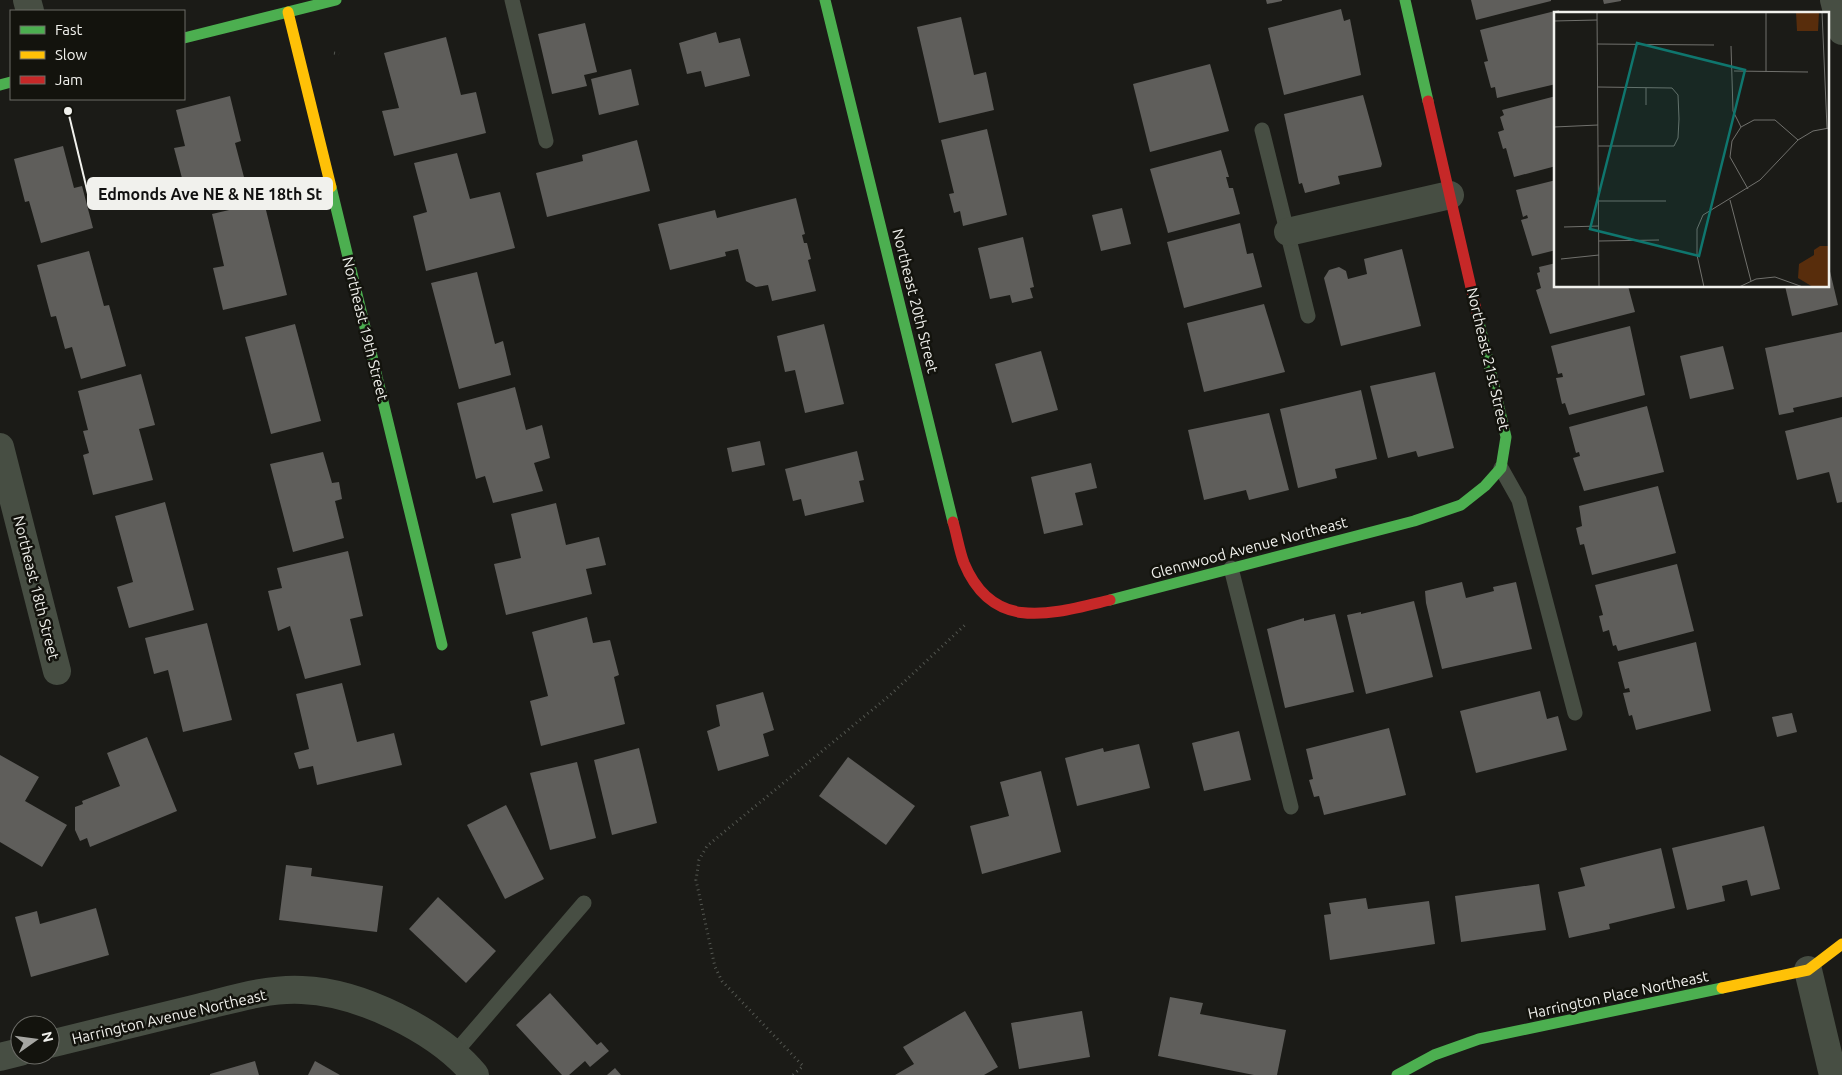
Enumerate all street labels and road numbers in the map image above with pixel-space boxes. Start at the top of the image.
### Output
street label: Northeast 20th Street [889,227,942,375]
street label: Northeast 19th Street [339,255,392,403]
street label: Northeast 21st Street [1464,286,1513,432]
street label: Glennwood Avenue Northeast [1149,513,1349,582]
street label: Northeast 18th Street [10,514,63,662]
street label: Harrington Place Northeast [1526,967,1710,1022]
street label: Harrington Avenue Northeast [70,986,268,1047]

